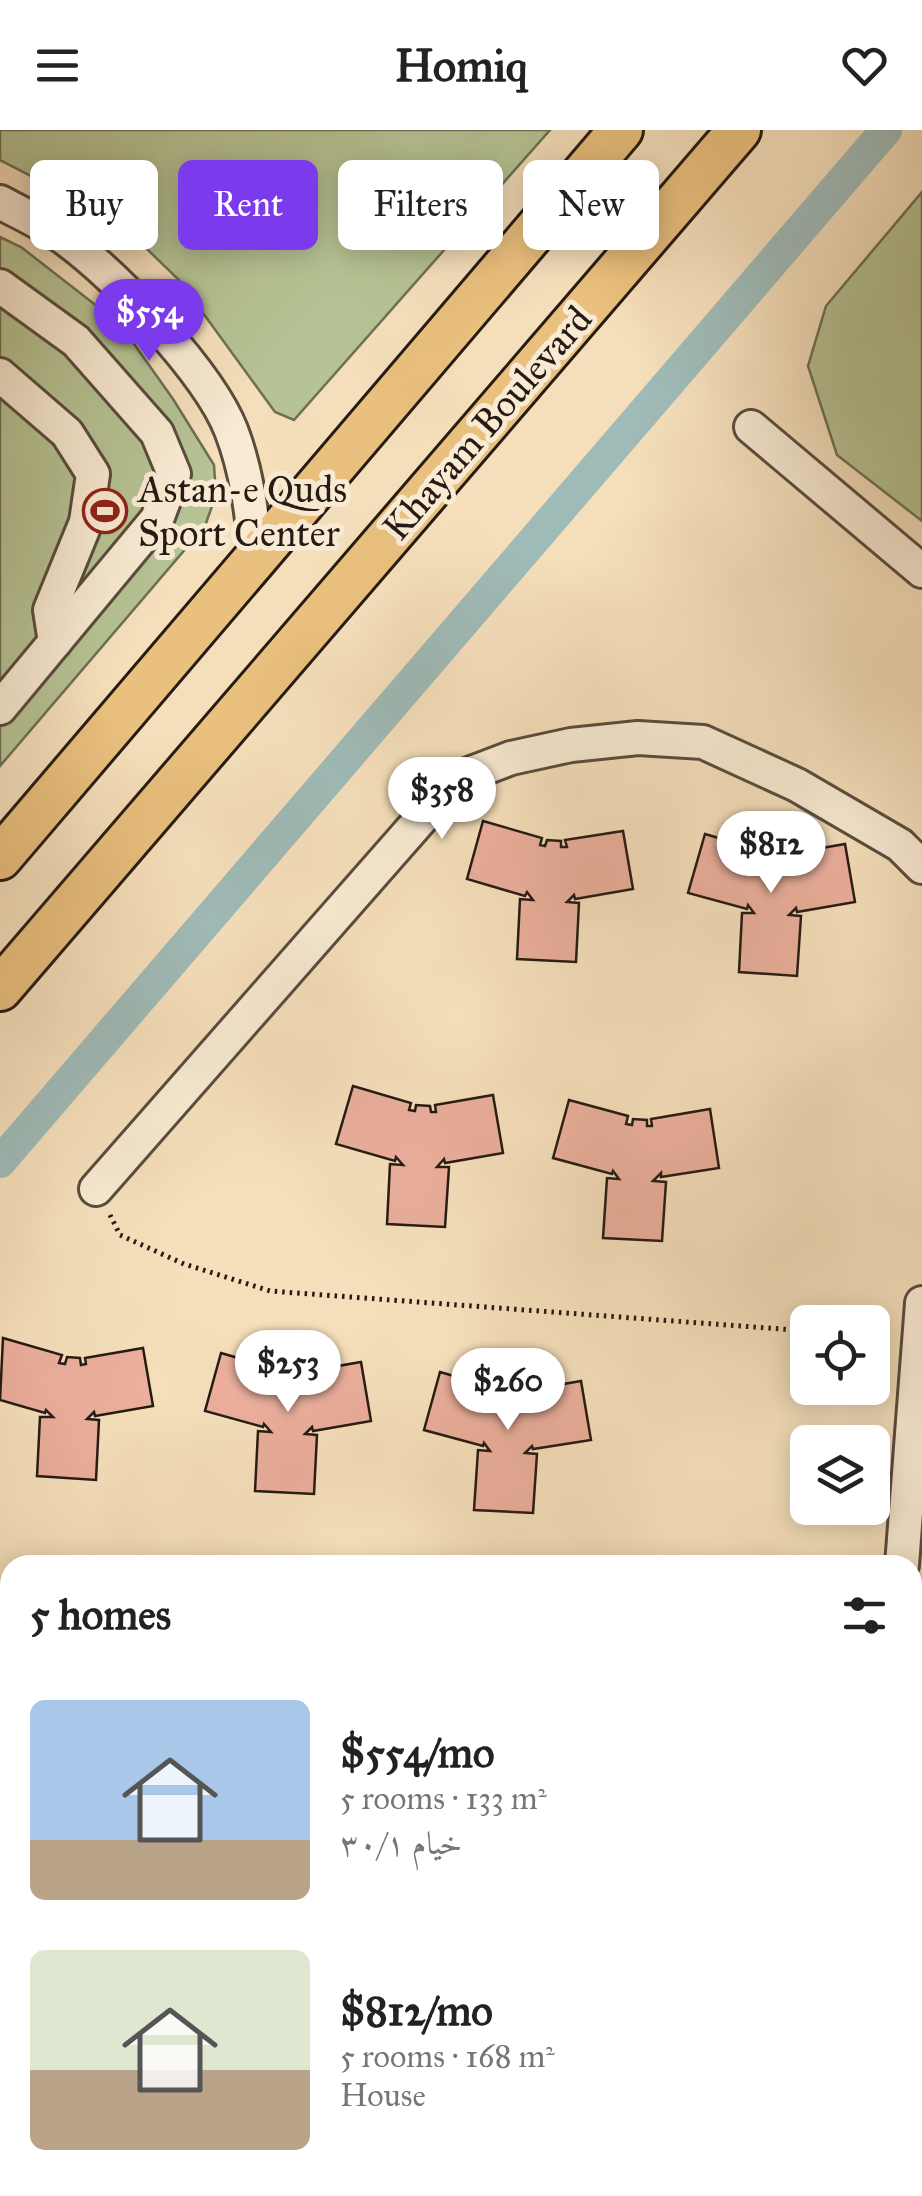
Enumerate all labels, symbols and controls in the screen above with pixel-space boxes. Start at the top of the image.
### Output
icon: menu [30,38,85,93]
text: Homiq [395,38,527,93]
icon: heart [837,38,892,93]
chip: Buy [30,160,158,250]
chip: Rent [178,160,318,250]
chip: Filters [338,160,503,250]
chip: New [523,160,659,250]
pin: $554 [90,279,208,364]
text: $554 [116,292,182,331]
street label: Khayam Boulevard [373,296,601,550]
place label: Astan-e Quds Sport Center [136,466,347,556]
sports icon: Astan-e Quds Sport Center [82,488,128,534]
pin: $358 [383,757,501,842]
text: $358 [410,770,474,809]
pin: $812 [712,811,830,896]
text: $812 [739,824,803,863]
map controls [790,1305,890,1525]
button: locate [790,1305,890,1405]
pin: $253 [229,1330,347,1415]
text: $253 [257,1343,319,1382]
pin: $260 [449,1348,567,1433]
text: $260 [473,1361,543,1400]
button: layers [790,1425,890,1525]
icon: filters [837,1588,892,1643]
text: 5 homes [30,1589,171,1641]
text: $554/mo [340,1727,494,1779]
icon: home [110,1740,230,1860]
text: 5 rooms · 133 m² [340,1779,547,1818]
text: خیام ۳۰/۱ [340,1824,462,1863]
text: $812/mo [340,1985,493,2037]
icon: home [110,1990,230,2110]
text: 5 rooms · 168 m² [340,2037,555,2076]
text: House [340,2076,426,2115]

